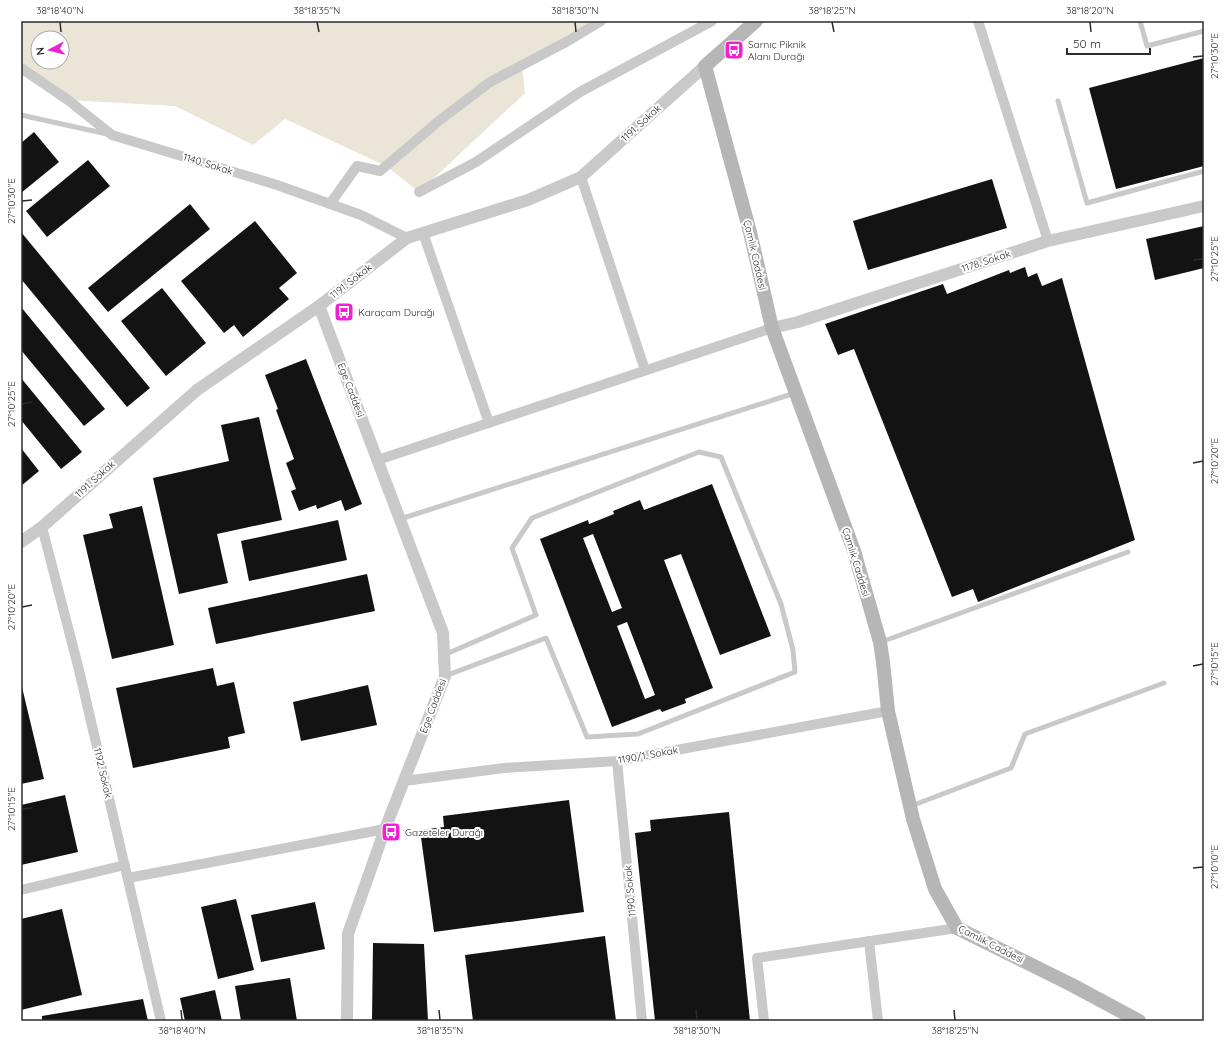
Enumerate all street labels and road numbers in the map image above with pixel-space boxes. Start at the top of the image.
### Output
street label: 1191. Sokak [618,102,664,144]
street label: 1140. Sokak [182,150,234,178]
street label: Çamlık Caddesi [741,219,769,291]
street label: 1178. Sokak [960,247,1012,275]
street label: 1191. Sokak [327,261,375,301]
street label: Ege Caddesi [335,361,367,419]
street label: 1191. Sokak [72,458,118,500]
street label: Çamlık Caddesi [839,526,873,598]
street label: Ege Caddesi [417,677,449,735]
street label: 1190/1. Sokak [617,743,679,767]
street label: 1192. Sokak [91,746,115,800]
street label: 1190. Sokak [621,865,639,917]
street label: Çamlık Caddesi [956,922,1026,966]

